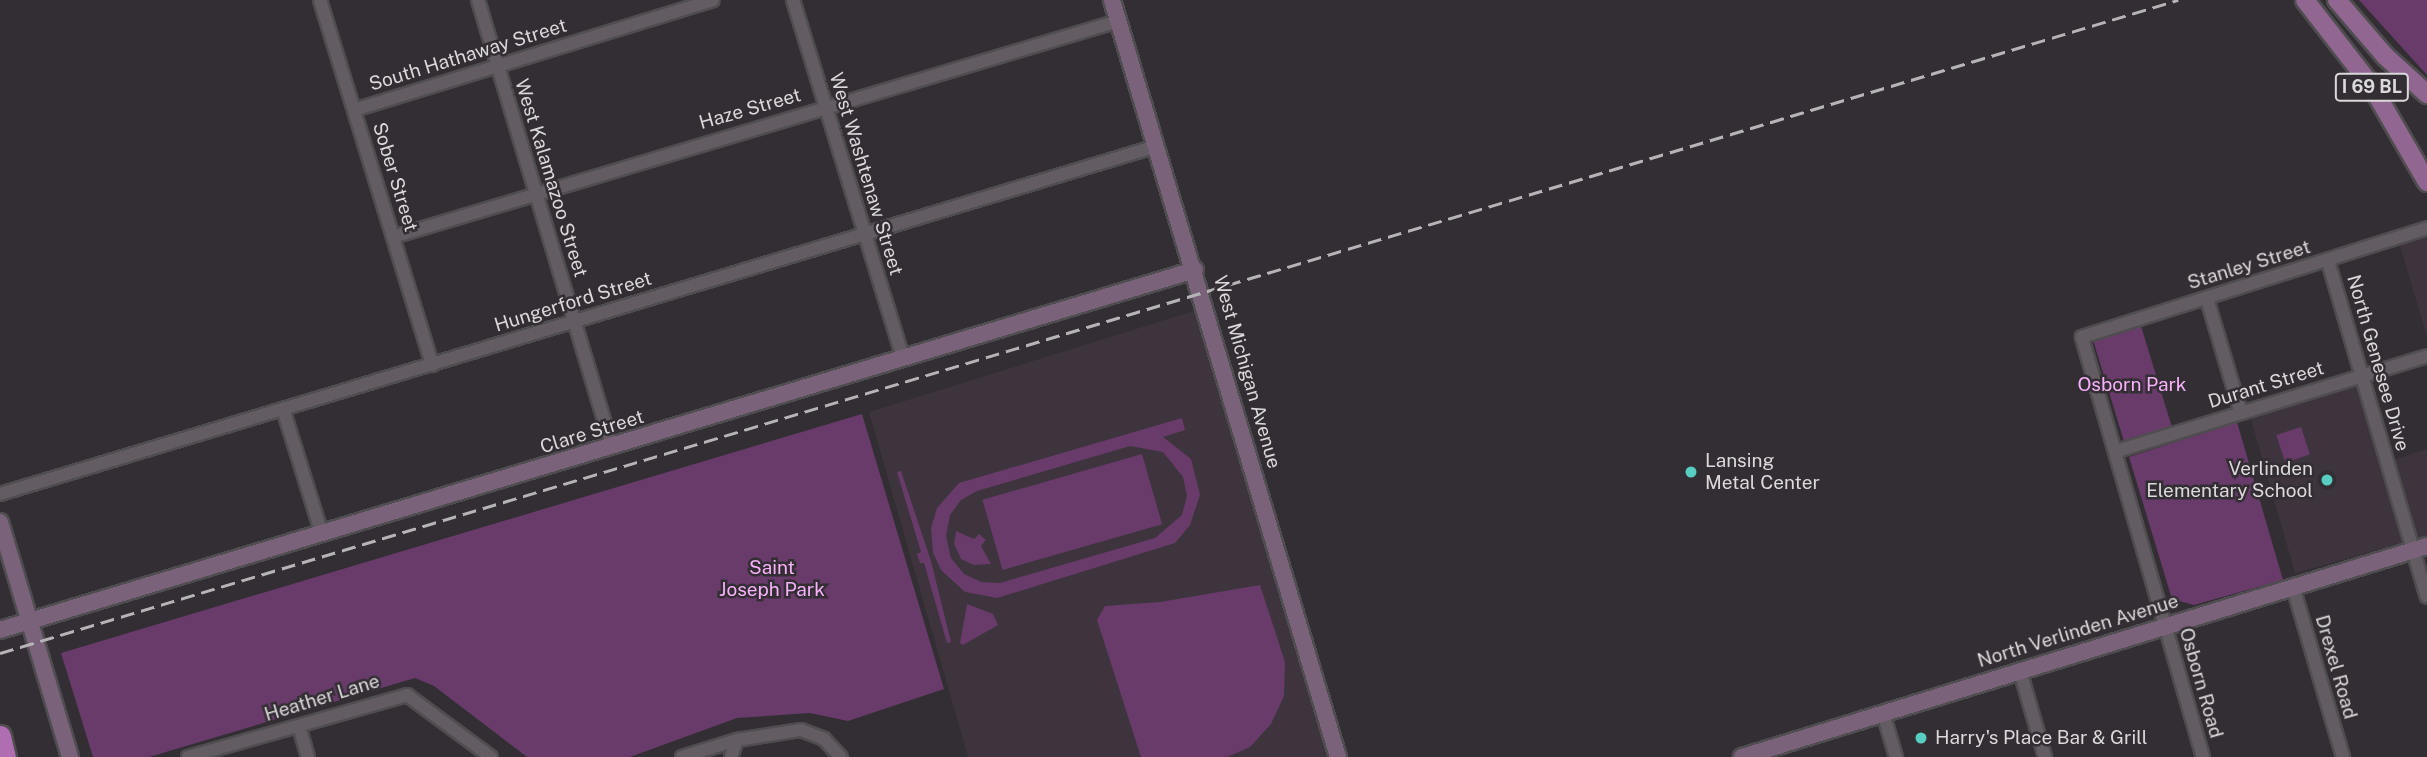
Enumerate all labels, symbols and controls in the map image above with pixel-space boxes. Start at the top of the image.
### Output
street label: South Hathaway Street [366,14,570,96]
street label: West Washtenaw Street [824,70,908,278]
road number: I 69 BL [2334,72,2410,102]
street label: West Kalamazoo Street [510,76,592,280]
street label: Haze Street [696,84,804,134]
street label: Sober Street [368,120,422,234]
street label: Stanley Street [2185,235,2313,295]
street label: Hungerford Street [492,267,654,337]
street label: North Genesee Drive [2342,272,2414,454]
street label: West Michigan Avenue [1209,273,1285,471]
street label: Durant Street [2205,357,2327,413]
park label: Osborn Park [2077,374,2187,396]
street label: Clare Street [537,405,647,459]
place label: Lansing Metal Center [1705,450,1820,494]
place label: Verlinden Elementary School [2146,458,2313,502]
marker: Lansing Metal Center [1683,464,1699,480]
marker: Verlinden Elementary School [2319,472,2335,488]
park label: Saint Joseph Park [719,557,825,601]
street label: North Verlinden Avenue [1974,589,2182,673]
street label: Drexel Road [2310,612,2362,722]
street label: Osborn Road [2174,625,2228,741]
street label: Heather Lane [262,670,382,726]
place label: Harry's Place Bar & Grill [1935,727,2148,749]
marker: Harry's Place Bar & Grill [1913,730,1929,746]

